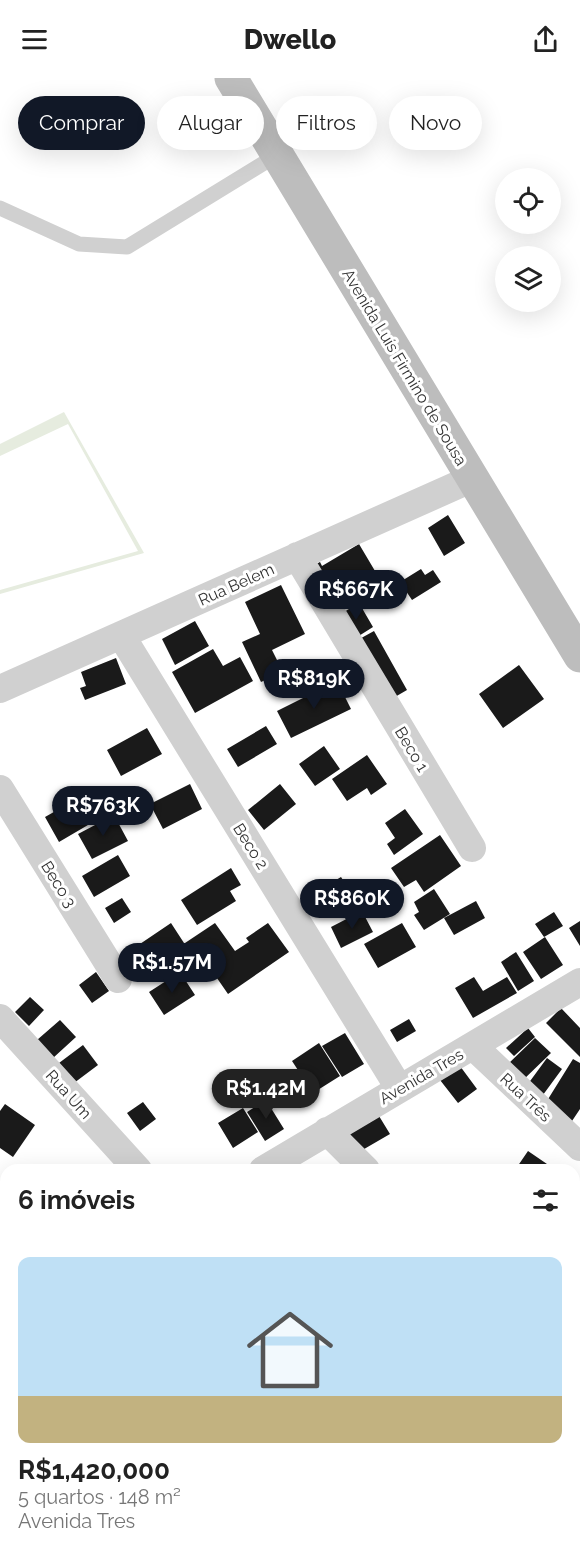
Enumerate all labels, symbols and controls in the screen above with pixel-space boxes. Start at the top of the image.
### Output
icon: menu [18,23,51,56]
icon: share [529,23,562,56]
text: Dwello [244,24,336,55]
chip: Comprar [18,96,145,150]
chip: Alugar [157,96,264,150]
chip: Filtros [276,96,377,150]
chip: Novo [389,96,482,150]
map controls [495,168,561,312]
button: locate [495,168,561,234]
button: layers [495,246,561,312]
street label: Avenida Luís Firmino de Sousa [338,266,471,469]
street label: Rua Belem [195,559,277,610]
pin: R$667K [307,570,405,621]
text: R$667K [319,577,393,601]
pin: R$819K [265,659,363,710]
text: R$819K [277,666,351,690]
street label: Beco 1 [391,723,432,775]
pin: R$763K [54,786,152,837]
text: R$763K [66,793,140,817]
street label: Beco 2 [229,820,272,873]
street label: Beco 3 [37,858,80,911]
pin: R$860K [303,879,401,930]
text: R$860K [314,886,390,910]
pin: R$1.57M [117,943,227,994]
text: R$1.57M [132,950,212,974]
street label: Avenida Tres [376,1045,467,1108]
street label: Rua Um [42,1066,96,1123]
pin: R$1.42M [211,1069,321,1120]
street label: Rua Três [496,1069,555,1126]
text: R$1.42M [226,1076,306,1100]
icon: filters [529,1184,562,1217]
text: 6 imóveis [18,1185,135,1215]
icon: home [236,1296,344,1404]
text: R$1,420,000 [18,1455,170,1485]
text: 5 quartos · 148 m² [18,1485,181,1509]
text: Avenida Tres [18,1509,135,1533]

